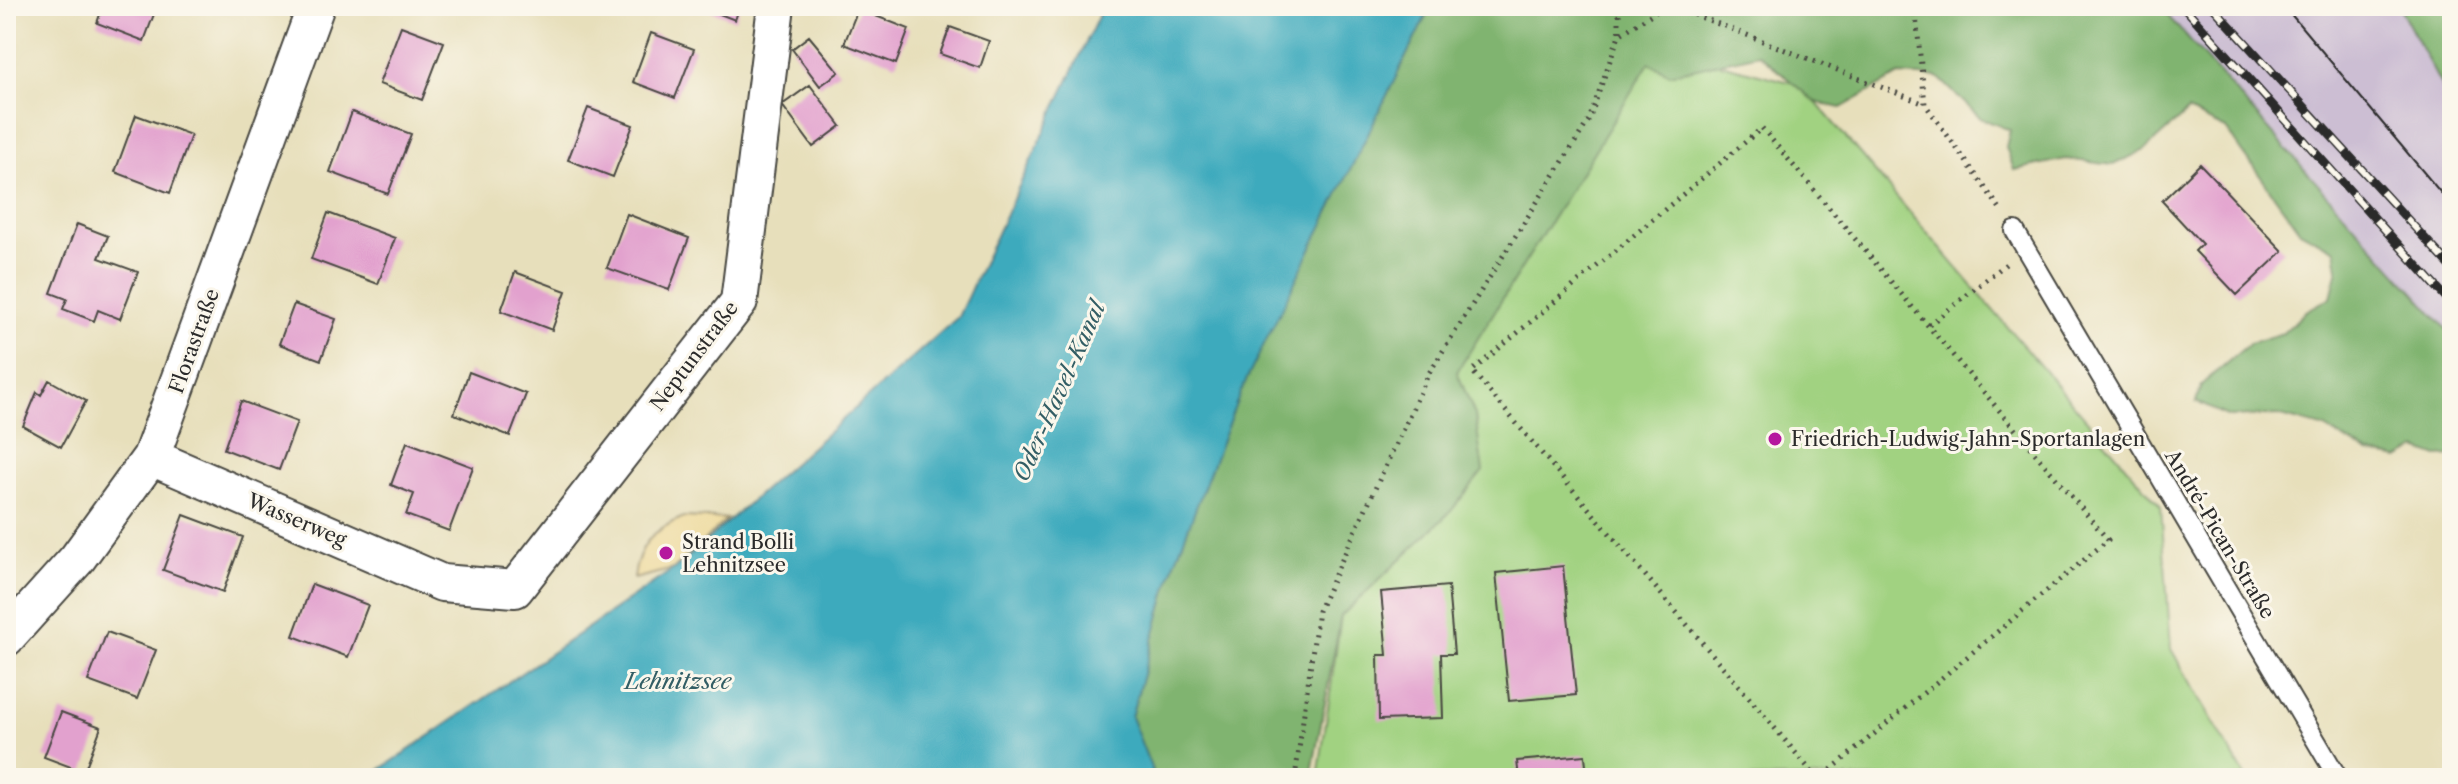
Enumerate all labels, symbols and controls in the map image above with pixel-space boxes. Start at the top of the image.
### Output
street label: Florastraße [164,285,224,397]
water label: Oder-Havel-Kanal [1008,294,1112,485]
street label: Neptunstraße [645,296,743,416]
place label: Friedrich-Ludwig-Jahn-Sportanlagen [1791,427,2146,451]
marker: Friedrich-Ludwig-Jahn-Sportanlagen [1766,430,1784,448]
street label: André-Pican-Straße [2160,444,2280,623]
street label: Wasserweg [243,488,351,552]
place label: Strand Bolli Lehnitzsee [682,530,794,577]
marker: Strand Bolli Lehnitzsee [657,544,675,562]
water label: Lehnitzsee [623,668,733,695]

